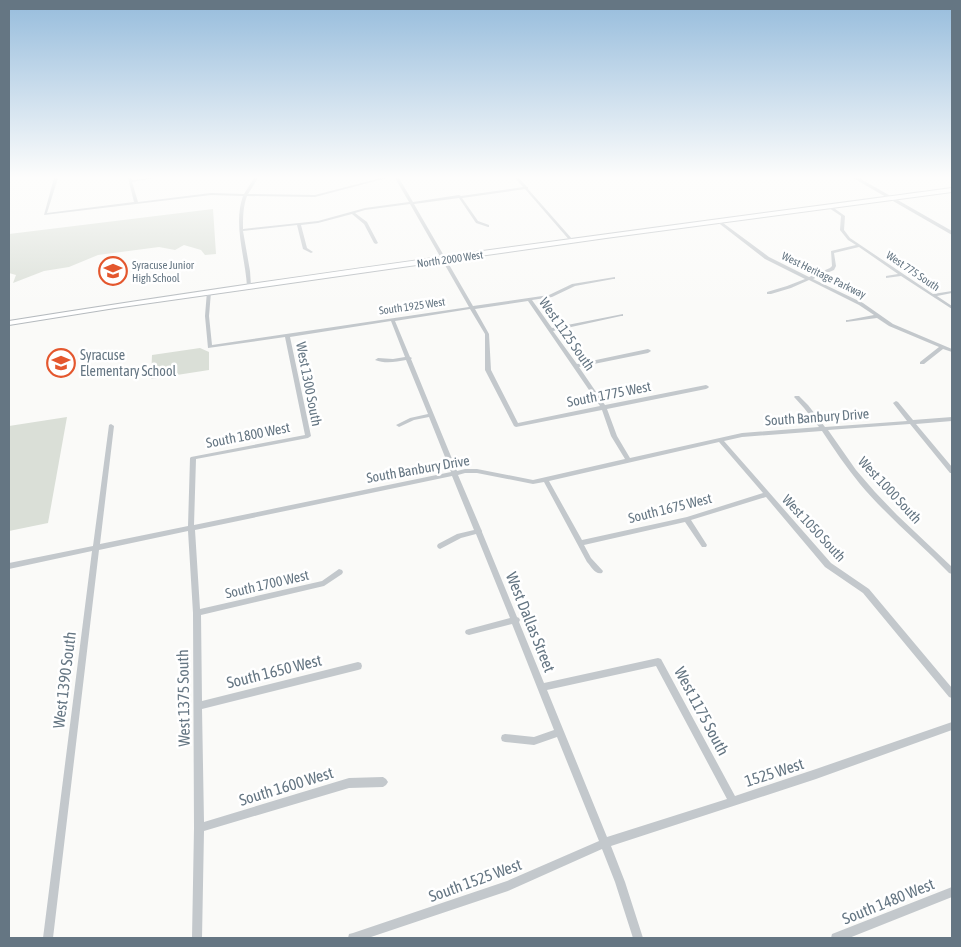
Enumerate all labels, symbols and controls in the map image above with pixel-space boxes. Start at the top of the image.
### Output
street label: North 2000 West [416,248,484,270]
street label: West Heritage Parkway [780,249,868,301]
street label: West 775 South [884,249,942,293]
school or university icon: Syracuse Junior High School [98,256,128,286]
place label: Syracuse Junior High School [132,259,195,284]
street label: West 1125 South [536,294,598,374]
street label: South 1925 West [378,295,446,317]
street label: West 1300 South [293,341,325,427]
place label: Syracuse Elementary School [80,347,176,379]
school or university icon: Syracuse Elementary School [46,348,76,378]
street label: South 1775 West [566,378,652,410]
street label: South Banbury Drive [764,405,870,429]
street label: South 1800 West [205,419,291,451]
street label: South Banbury Drive [365,452,471,486]
street label: West 1000 South [855,453,925,527]
street label: South 1675 West [627,490,713,526]
street label: West 1050 South [779,491,849,565]
street label: South 1700 West [224,567,310,601]
street label: West Dallas Street [503,569,559,675]
street label: West 1390 South [49,631,79,729]
street label: West 1375 South [173,649,193,747]
street label: South 1650 West [225,650,324,692]
street label: West 1175 South [671,664,733,758]
street label: 1525 West [742,754,806,790]
street label: South 1600 West [237,763,336,809]
street label: South 1525 West [426,855,524,905]
street label: South 1480 West [839,874,937,928]

